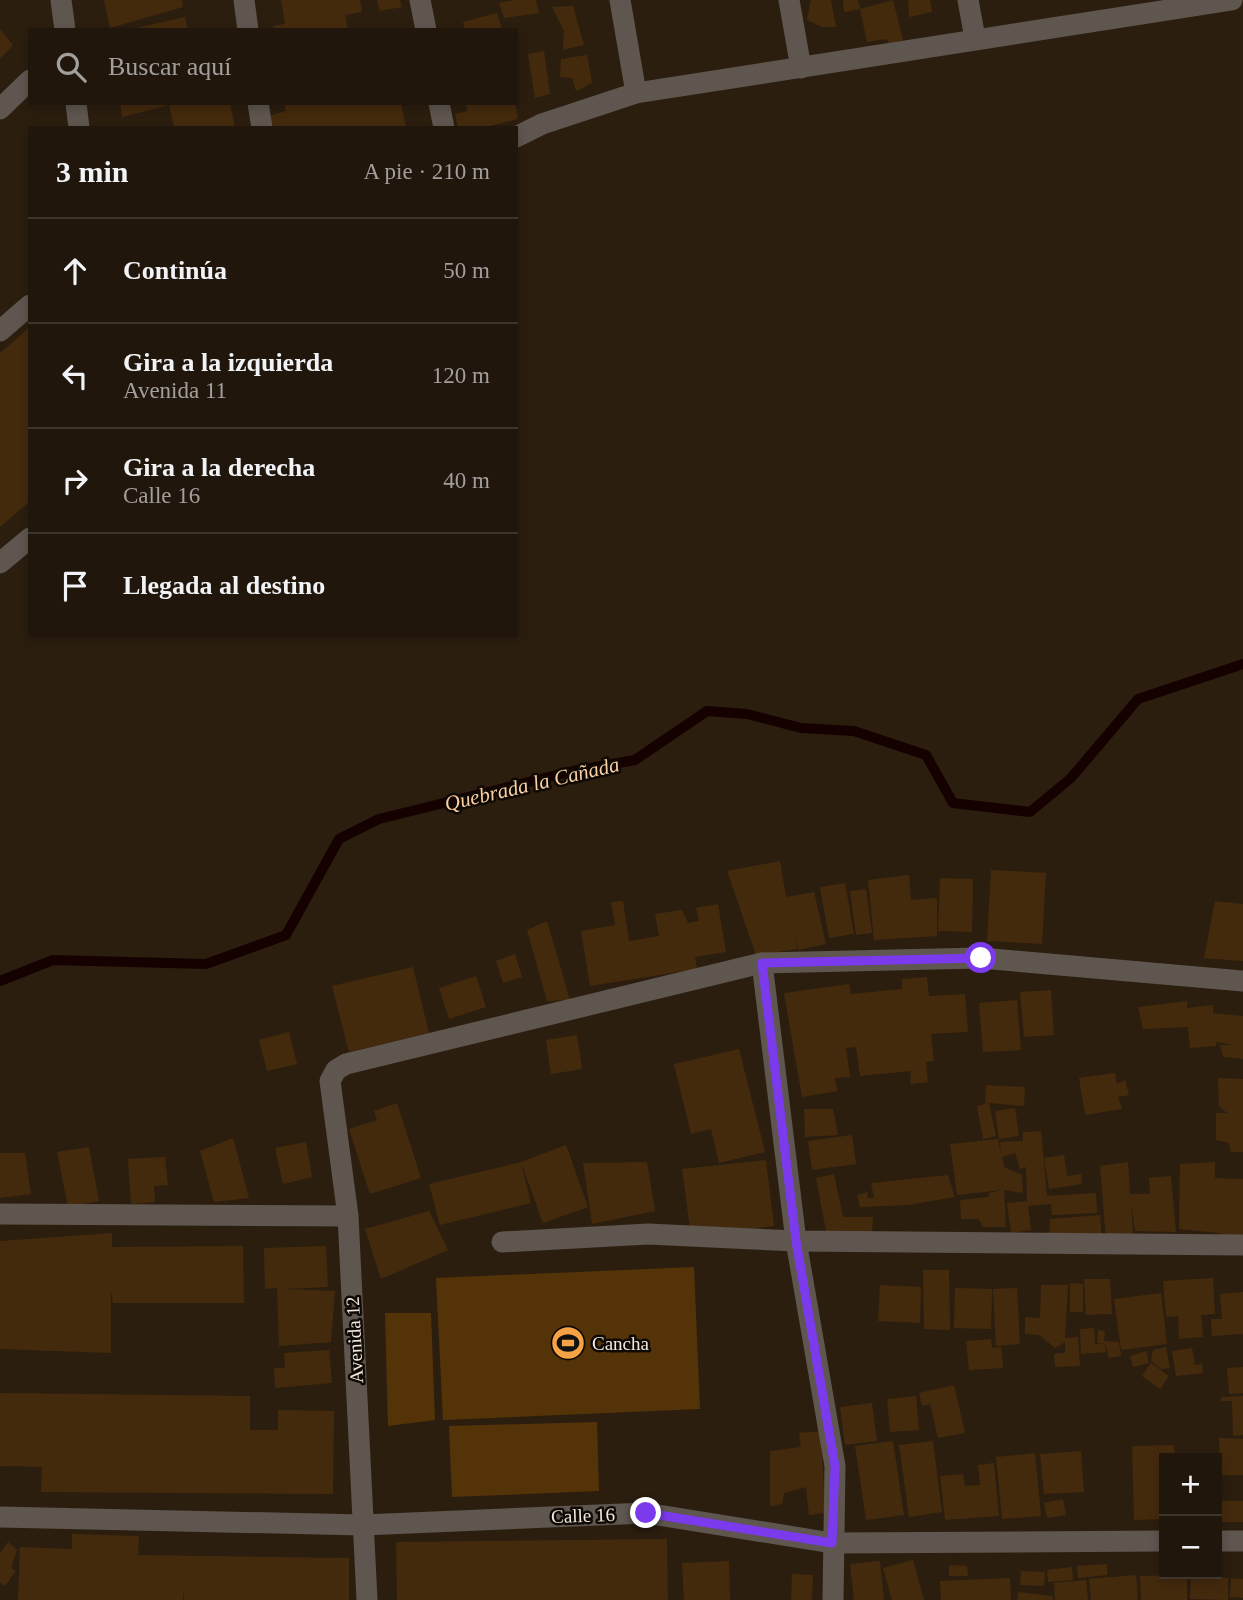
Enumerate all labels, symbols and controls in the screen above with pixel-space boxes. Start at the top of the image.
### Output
search box [28,28,518,105]
icon: search [52,48,90,86]
text: Buscar aquí [108,52,231,81]
text: 3 min [56,155,129,188]
text: A pie · 210 m [364,159,490,184]
icon: ahead [56,252,94,290]
text: Continúa [123,256,227,285]
text: 50 m [443,258,490,283]
text: Gira a la izquierda [123,348,333,377]
icon: left [56,357,94,395]
text: 120 m [432,363,490,388]
text: Avenida 11 [123,378,227,403]
text: Gira a la derecha [123,453,315,482]
icon: right [56,462,94,500]
text: 40 m [443,468,490,493]
text: Calle 16 [123,483,200,508]
icon: arrive [56,567,94,605]
text: Llegada al destino [123,571,325,600]
water label: Quebrada la Cañada [442,752,622,816]
route start [965,942,996,973]
street label: Avenida 12 [342,1296,367,1384]
sports icon: Cancha [549,1324,587,1362]
place label: Cancha [592,1333,650,1354]
map controls [1159,1453,1222,1579]
button: + [1159,1453,1222,1516]
route end [630,1497,661,1528]
street label: Calle 16 [551,1504,615,1527]
button: − [1159,1516,1222,1579]

